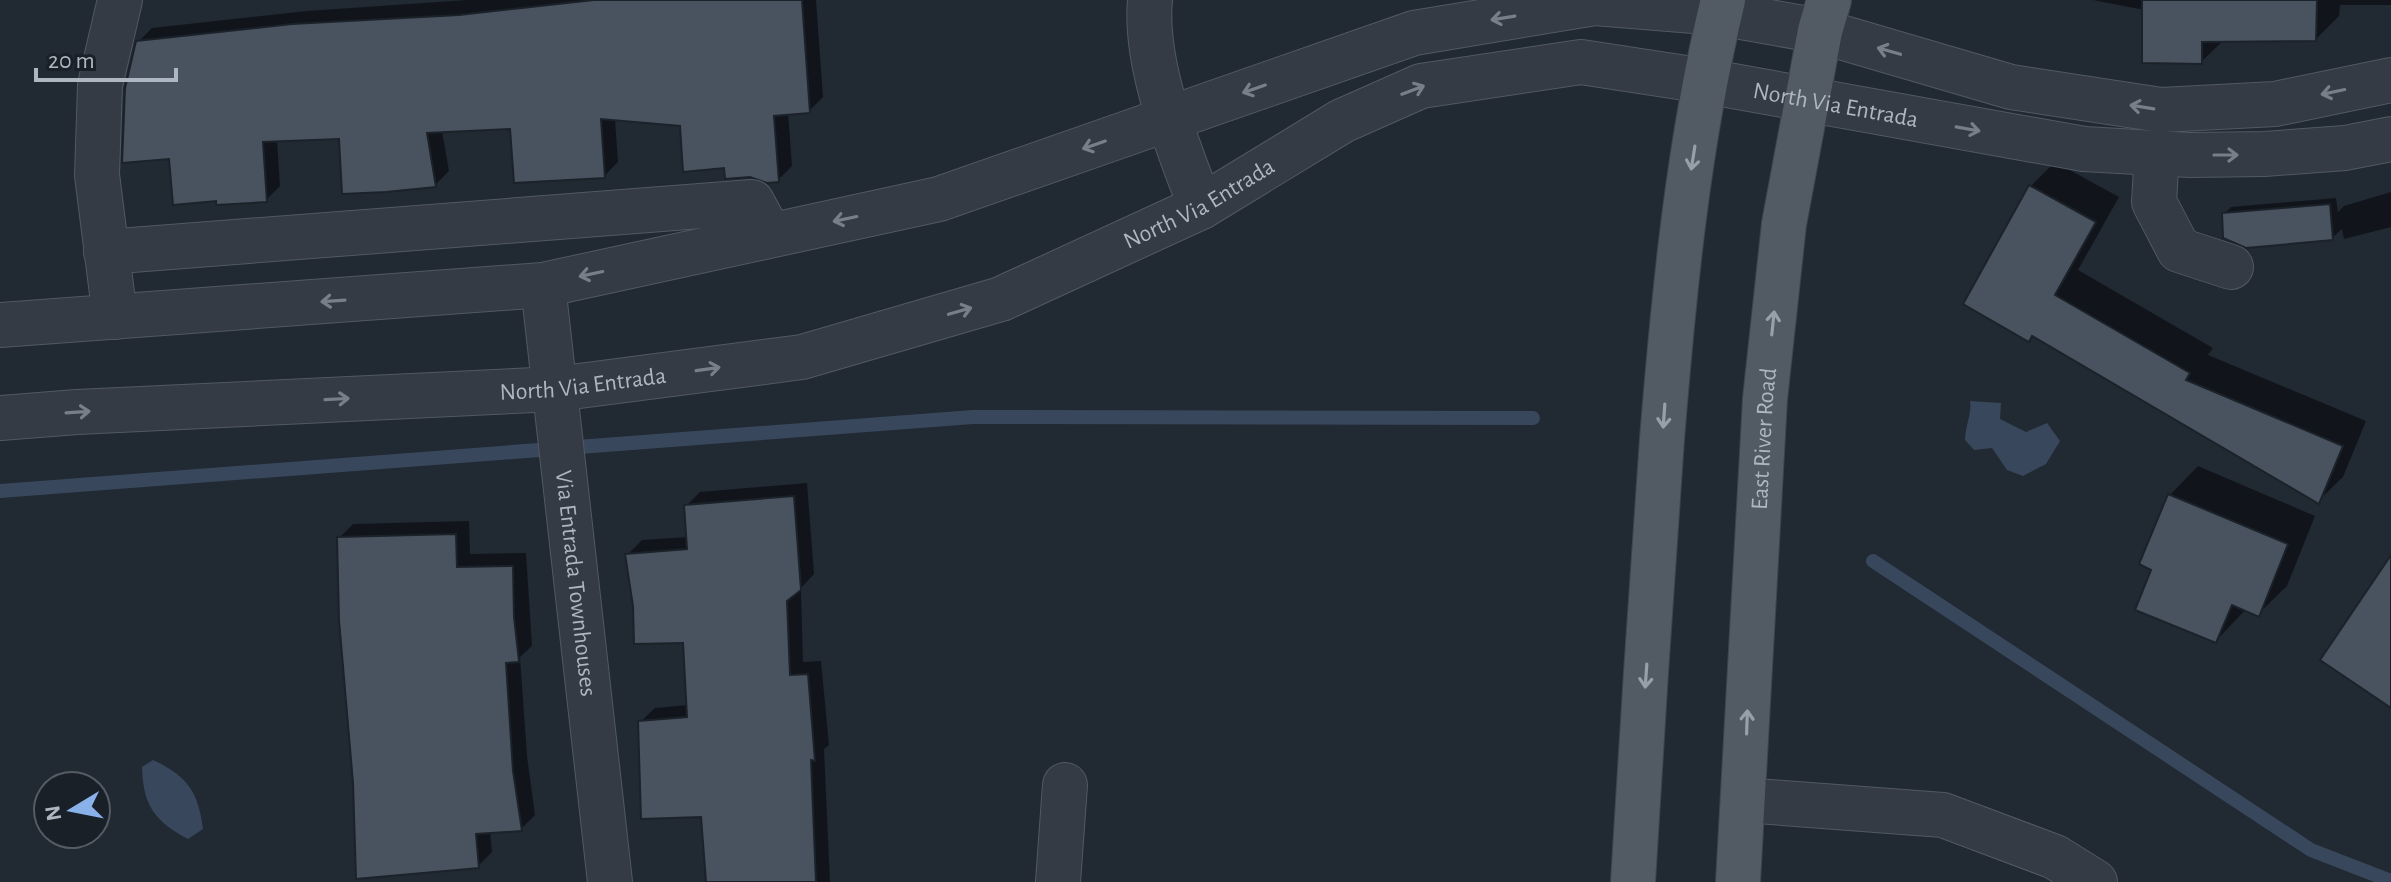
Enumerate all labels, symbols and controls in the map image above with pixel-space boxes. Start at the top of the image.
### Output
one-way arrow [1491,11,1516,26]
scale bar [36,32,176,82]
one-way arrow [1876,43,1902,58]
text: 20 m [48,49,95,73]
street label: North Via Entrada [1751,79,1920,132]
one-way arrow [1242,82,1267,97]
one-way arrow [1400,82,1425,97]
one-way arrow [2321,85,2346,100]
one-way arrow [2130,99,2155,114]
one-way arrow [1954,122,1980,137]
one-way arrow [1082,138,1107,153]
one-way arrow [1685,145,1700,170]
one-way arrow [2212,147,2239,162]
street label: North Via Entrada [1120,154,1279,254]
one-way arrow [833,212,858,227]
one-way arrow [579,267,604,282]
one-way arrow [320,294,347,309]
one-way arrow [947,302,973,317]
one-way arrow [1766,310,1781,337]
one-way arrow [695,361,720,376]
street label: North Via Entrada [499,364,668,405]
street label: East River Road [1748,367,1781,510]
one-way arrow [323,392,350,407]
one-way arrow [1656,402,1671,429]
one-way arrow [64,404,91,419]
street label: Via Entrada Townhouses [551,469,600,698]
one-way arrow [1638,662,1653,689]
one-way arrow [1740,709,1755,736]
north arrow [32,770,112,850]
text: N [41,804,65,823]

